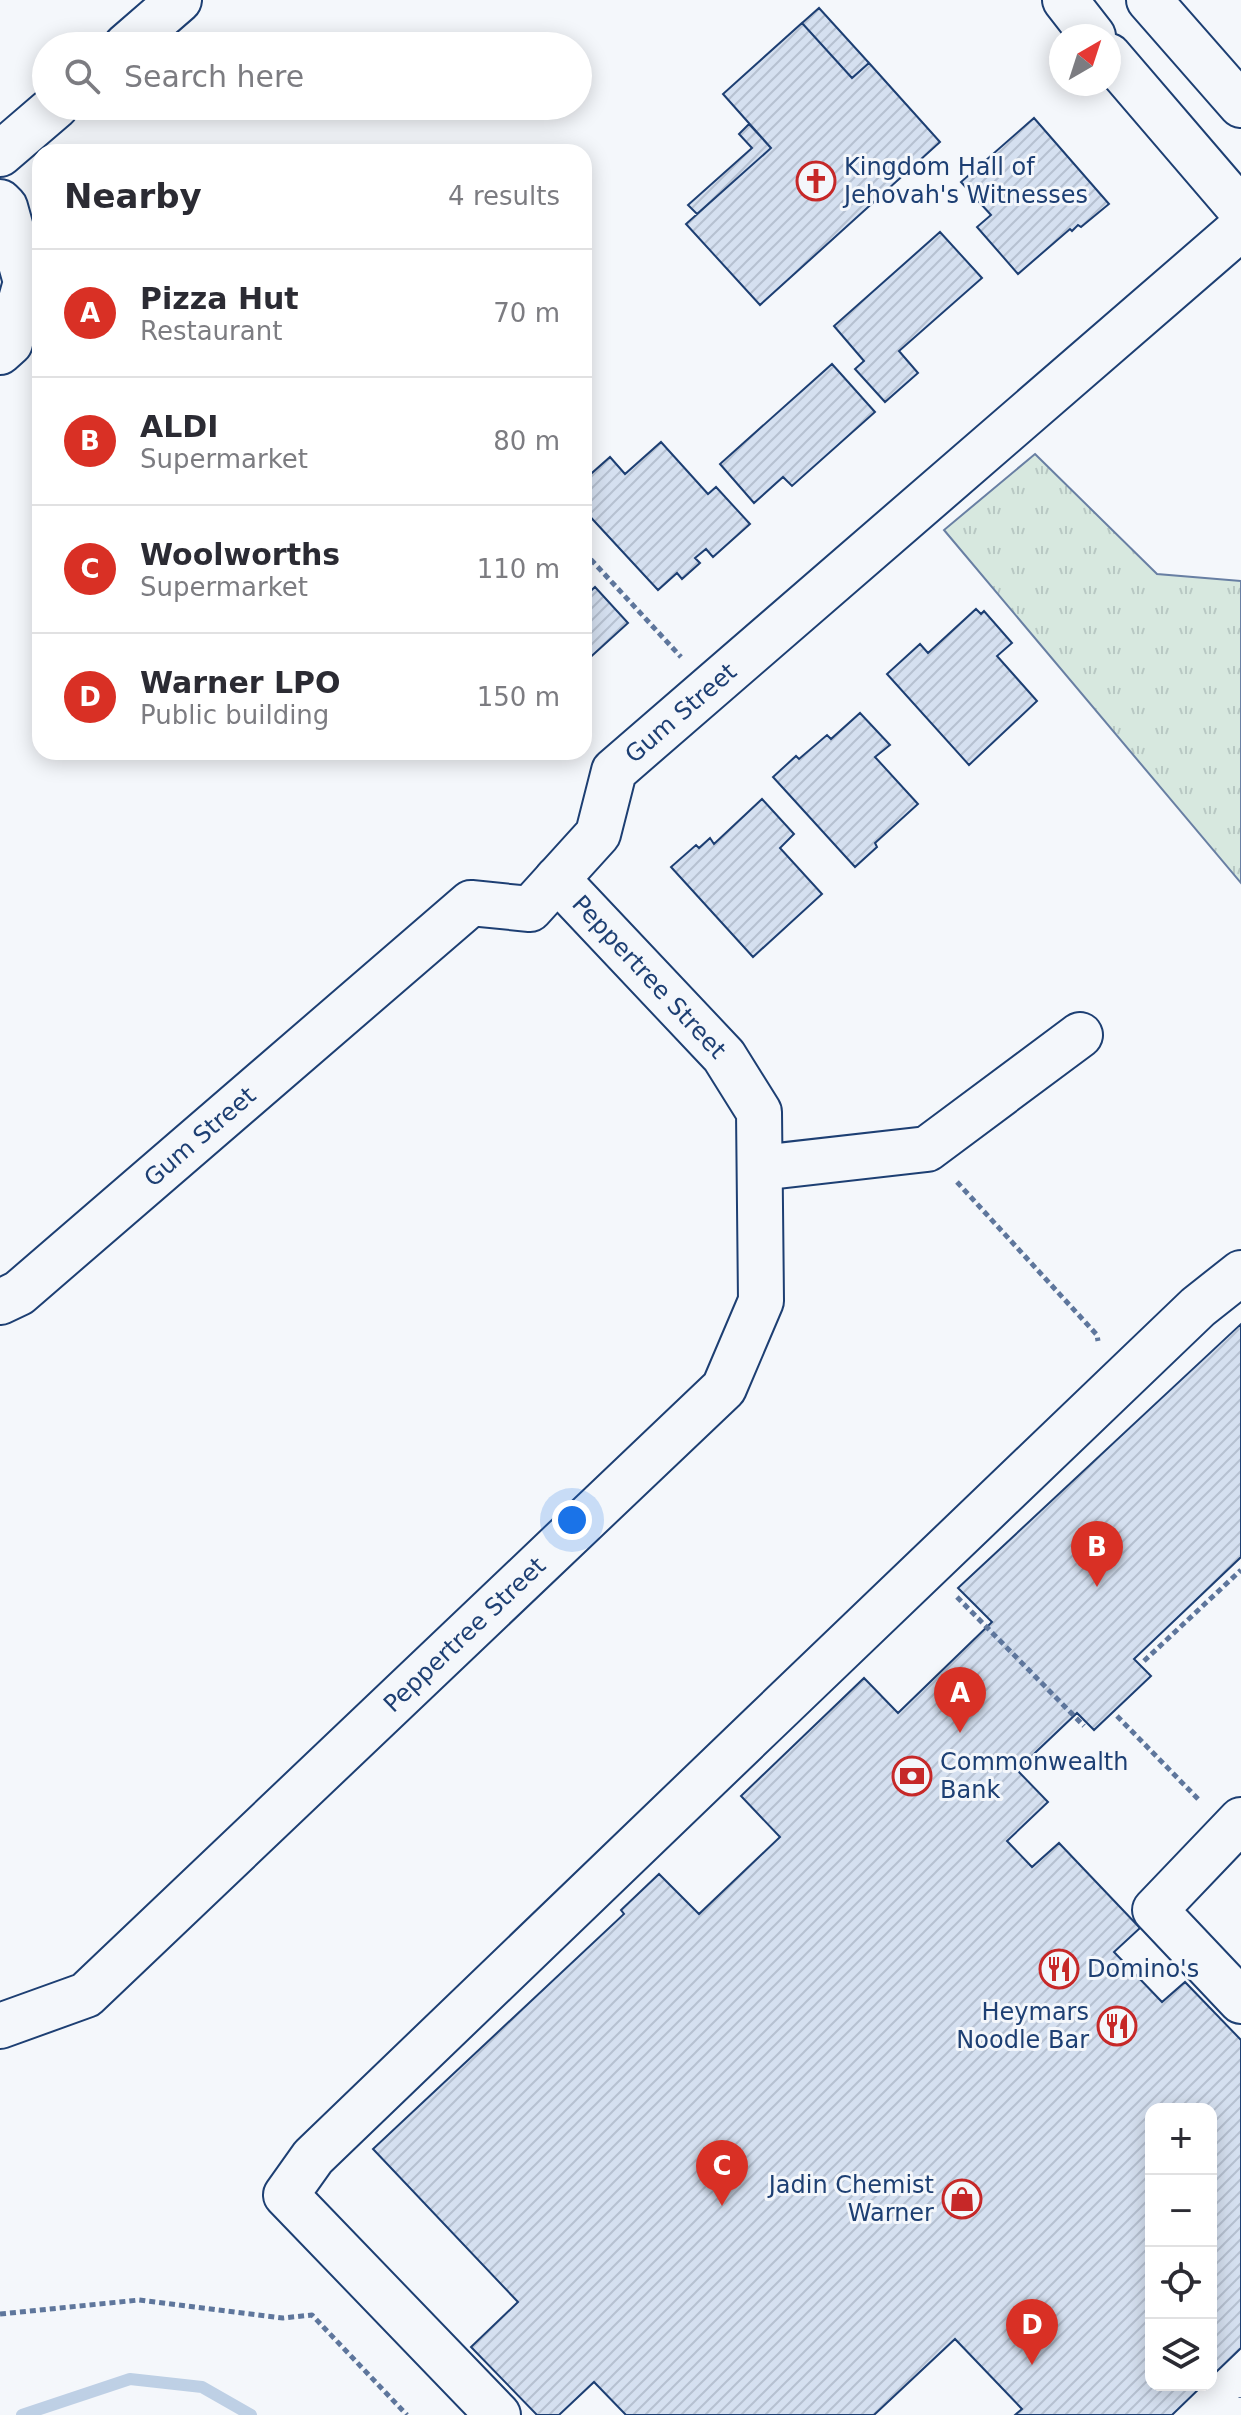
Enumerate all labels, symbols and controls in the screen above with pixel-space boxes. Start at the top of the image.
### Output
north arrow [1049,24,1121,96]
search box [32,32,592,120]
icon: search [60,54,104,98]
text: Search here [124,59,304,94]
place label: Kingdom Hall of Jehovah's Witnesses [842,153,1088,209]
church icon: Kingdom Hall of Jehovah's Witnesses [795,160,837,202]
text: Nearby [64,176,202,216]
text: 4 results [448,181,560,211]
text: Pizza Hut [140,281,299,316]
text: A [80,298,100,328]
text: 70 m [493,298,560,328]
text: Restaurant [140,316,282,346]
text: ALDI [140,409,218,444]
text: B [80,426,100,456]
text: 80 m [493,426,560,456]
text: Supermarket [140,444,308,474]
text: Woolworths [140,537,340,572]
text: C [80,554,100,584]
text: 110 m [477,554,560,584]
text: Supermarket [140,572,308,602]
street label: Gum Street [620,657,742,769]
text: Warner LPO [140,665,341,700]
text: D [79,682,101,712]
text: 150 m [477,682,560,712]
text: Public building [140,700,329,730]
street label: Peppertree Street [566,890,732,1064]
street label: Gum Street [139,1081,261,1192]
your location [552,1500,592,1540]
pin: B [1071,1521,1123,1587]
street label: Peppertree Street [378,1551,551,1718]
pin: A [934,1667,986,1733]
place label: Commonwealth Bank [940,1748,1128,1804]
bank icon: Commonwealth Bank [891,1755,933,1797]
restaurant icon: Domino's [1038,1948,1080,1990]
place label: Domino's [1087,1955,1199,1983]
place label: Heymars Noodle Bar [956,1998,1089,2054]
restaurant icon: Heymars Noodle Bar [1096,2005,1138,2047]
map controls [1145,2103,1217,2391]
button: + [1145,2103,1217,2175]
pin: C [696,2140,748,2206]
place label: Jadin Chemist Warner [767,2171,934,2227]
button: − [1145,2175,1217,2247]
shop icon: Jadin Chemist Warner [941,2178,983,2220]
button: locate [1145,2247,1217,2319]
pin: D [1006,2299,1058,2365]
button: layers [1145,2319,1217,2391]

